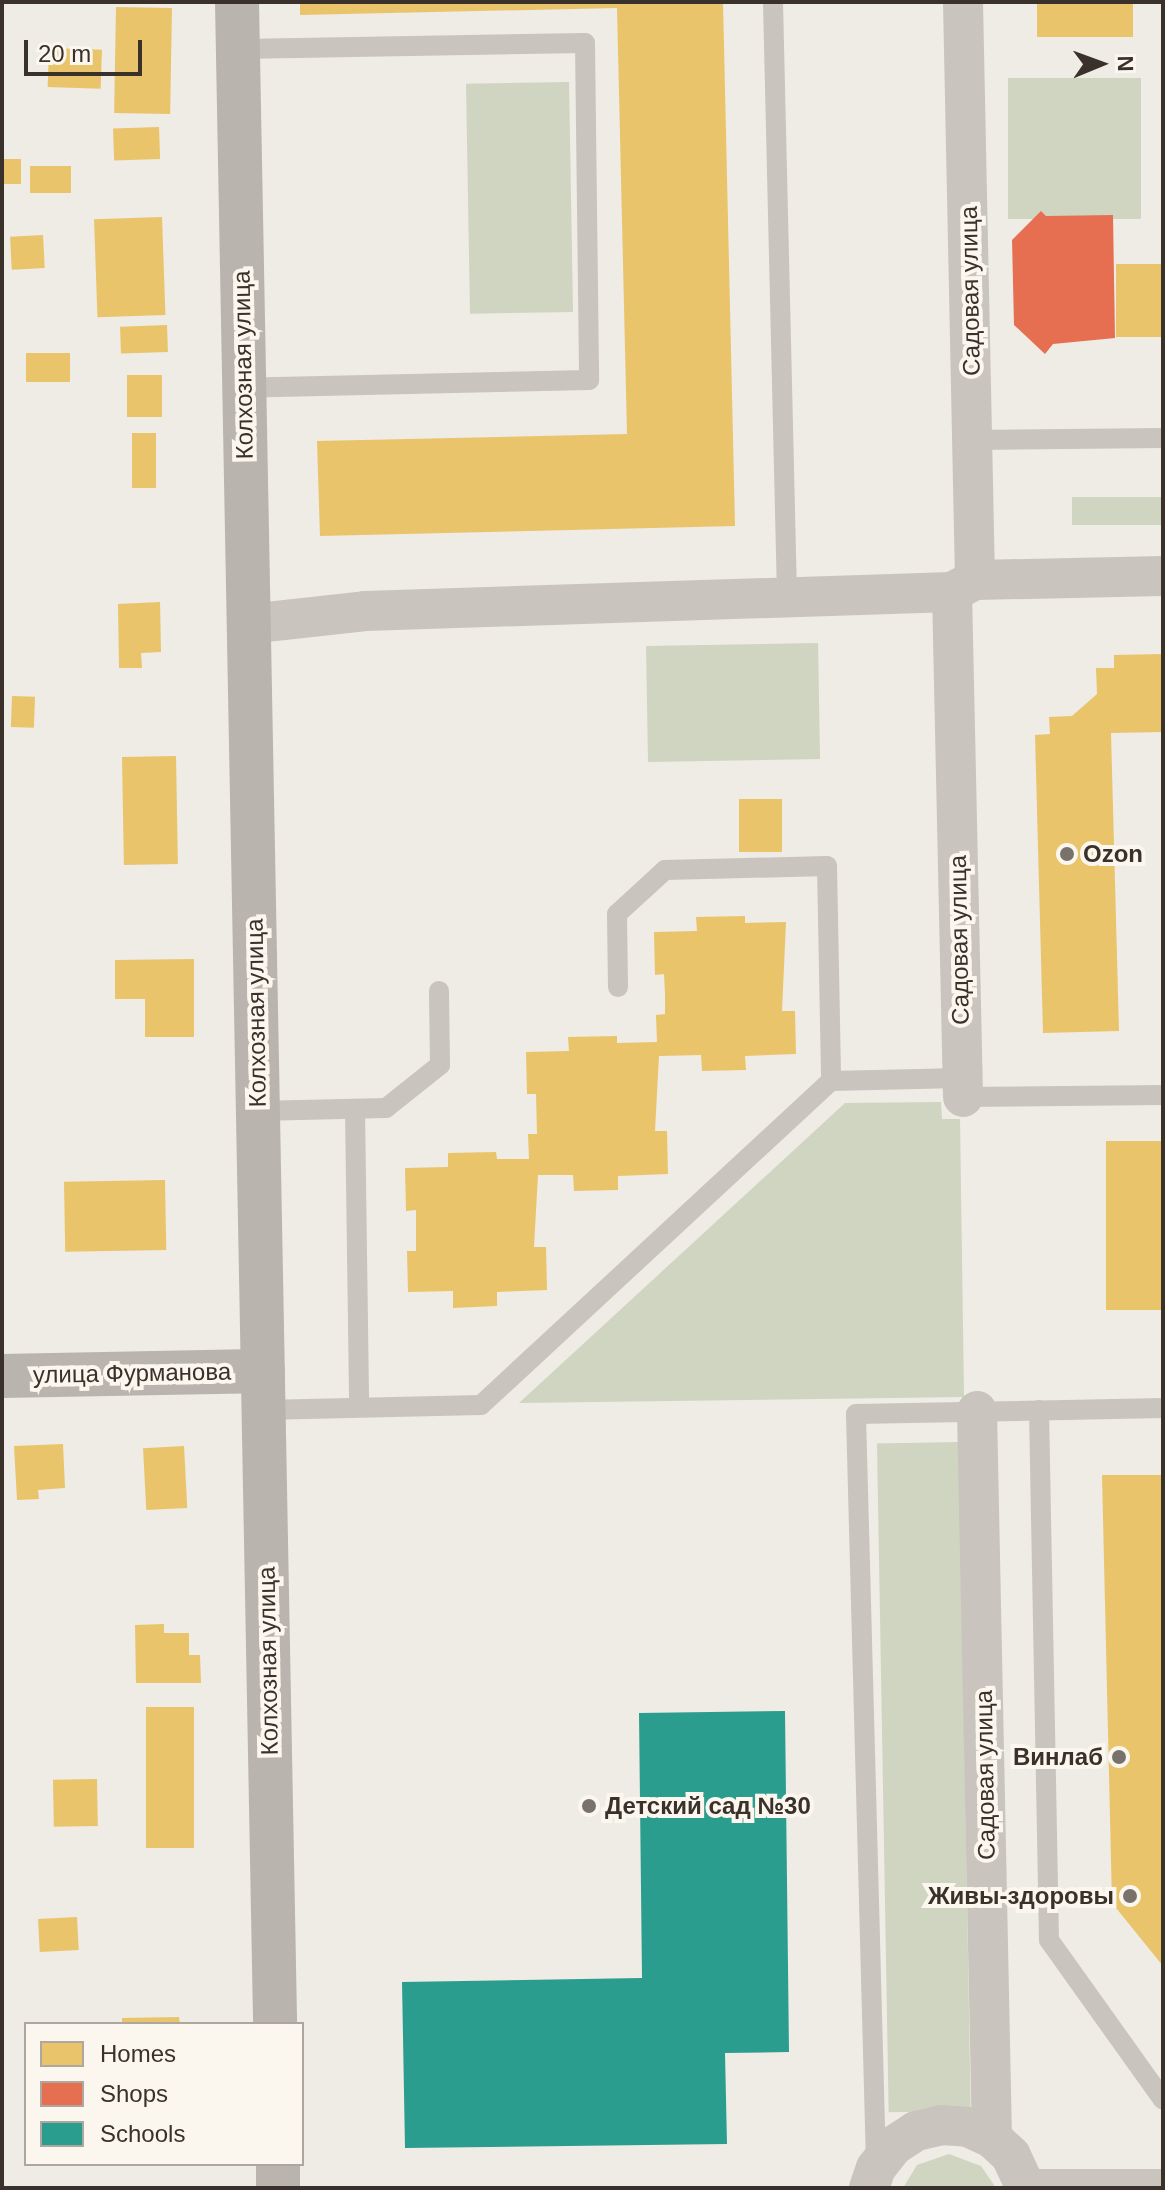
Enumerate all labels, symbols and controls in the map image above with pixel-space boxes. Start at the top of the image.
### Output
scale bar [28,24,146,74]
north arrow [1061,24,1141,104]
text: 20 m [38,40,91,67]
text: N [1113,55,1138,72]
street label: Садовая улица [954,206,986,376]
street label: Колхозная улица [227,270,259,460]
place label: Ozon [1083,840,1143,868]
marker: Ozon [1058,845,1076,863]
street label: Садовая улица [943,855,975,1025]
street label: Колхозная улица [240,918,272,1108]
street label: улица Фурманова [33,1357,231,1389]
street label: Колхозная улица [252,1566,284,1756]
street label: Садовая улица [969,1690,1001,1860]
place label: Винлаб [1013,1743,1103,1771]
marker: Винлаб [1110,1748,1128,1766]
place label: Детский сад №30 [605,1792,811,1820]
marker: Детский сад №30 [580,1797,598,1815]
place label: Живы-здоровы [928,1882,1114,1910]
marker: Живы-здоровы [1121,1887,1139,1905]
legend [24,2022,304,2166]
text: Homes [100,2040,176,2067]
text: Shops [100,2080,168,2107]
text: Schools [100,2120,185,2147]

